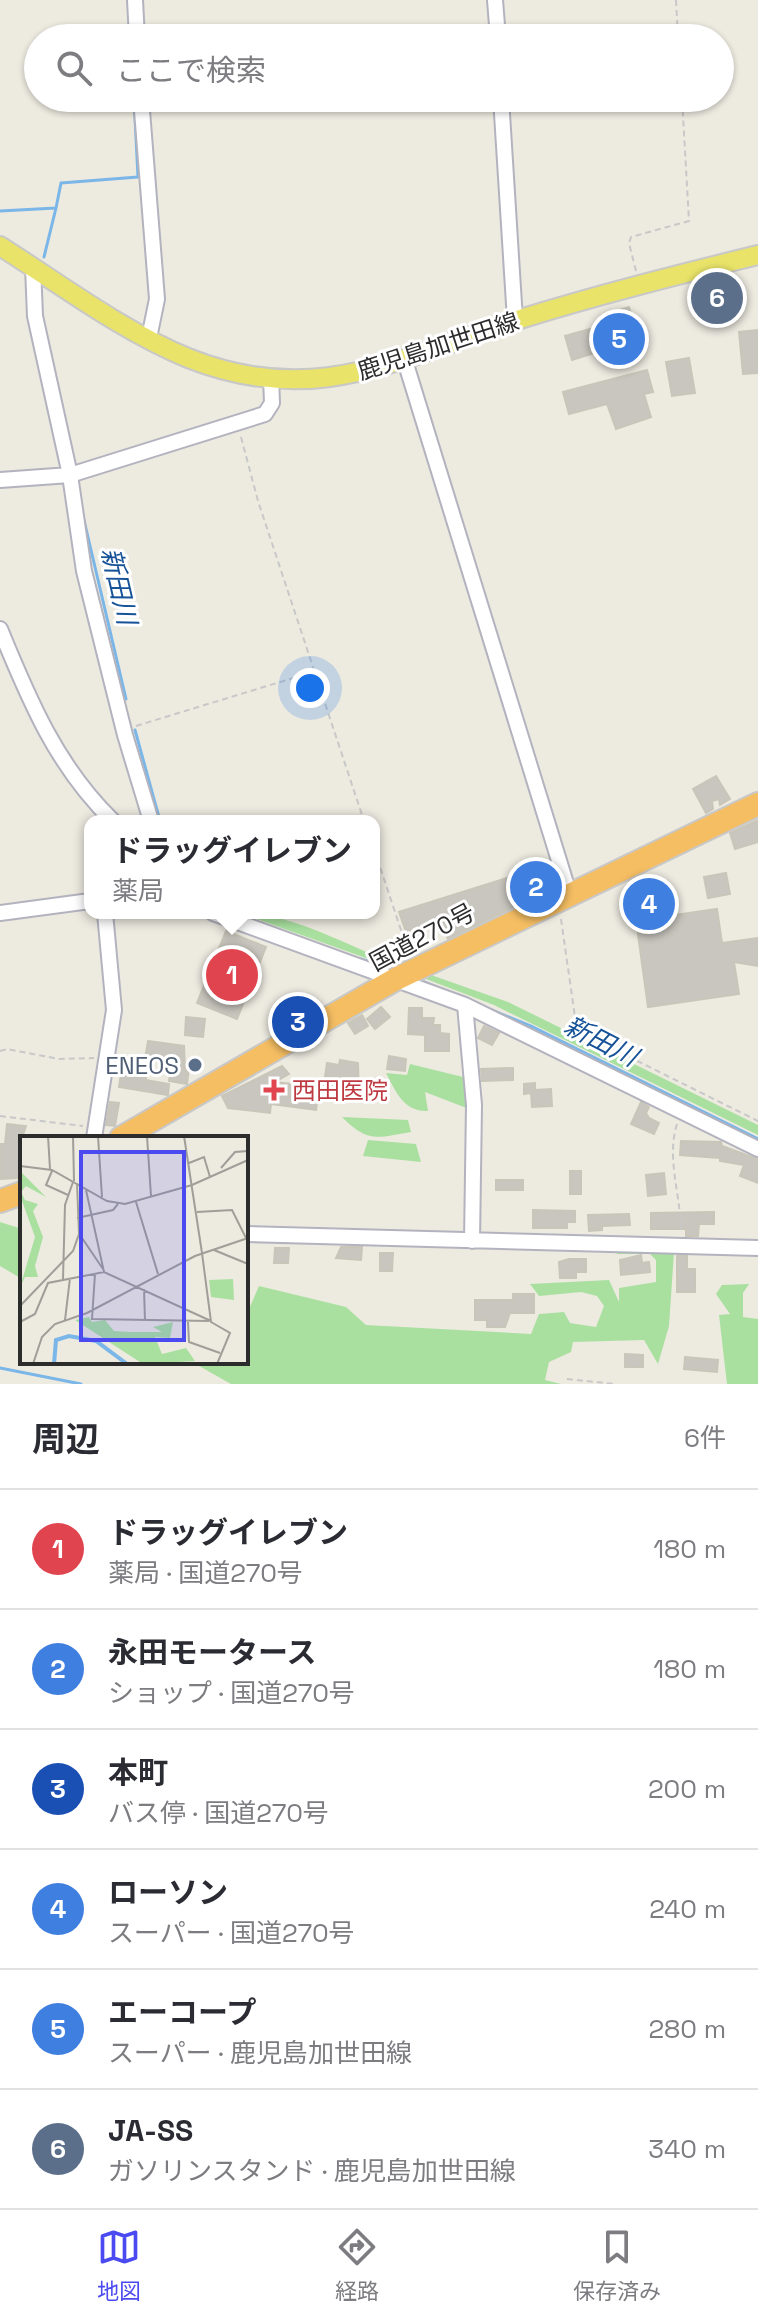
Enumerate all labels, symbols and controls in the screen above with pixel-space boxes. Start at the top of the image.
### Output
search box [24,24,734,112]
icon: search [52,46,96,90]
text: ここで検索 [116,51,266,90]
pin: 6 [691,268,743,328]
street label: 鹿児島加世田線 [353,305,523,387]
pin: 5 [593,309,645,369]
water label: 新田川 [94,544,145,631]
your location [290,668,330,708]
popup [84,815,380,919]
text: ドラッグイレブン [112,831,352,870]
pin: 2 [510,857,562,917]
text: 薬局 [112,874,164,908]
pin: 4 [623,874,675,934]
street label: 国道270号 [364,896,480,978]
pin: 1 [206,945,258,1005]
pin: 3 [272,992,324,1052]
water label: 新田川 [559,1008,646,1075]
place label: ENEOS [105,1050,179,1081]
marker: ENEOS [186,1056,204,1074]
place label: 西田医院 [292,1075,388,1106]
marker: 西田医院 [263,1079,285,1101]
inset map [20,1136,248,1364]
text: 周辺 [32,1418,100,1461]
text: 6件 [684,1421,726,1455]
text: ドラッグイレブン [108,1513,348,1552]
text: 1 [52,1532,64,1566]
text: 180 m [653,1532,726,1566]
text: 薬局 · 国道270号 [108,1556,303,1590]
text: 永田モータース [108,1633,317,1672]
text: 2 [50,1652,66,1686]
text: 180 m [653,1652,726,1686]
text: ショップ · 国道270号 [108,1676,355,1710]
text: 本町 [108,1753,168,1792]
text: 3 [50,1772,66,1806]
text: 200 m [648,1772,726,1806]
text: バス停 · 国道270号 [108,1796,329,1830]
text: ローソン [108,1873,228,1912]
text: 4 [50,1892,66,1926]
text: 240 m [649,1892,726,1926]
text: スーパー · 国道270号 [108,1916,355,1950]
text: エーコープ [108,1993,256,2032]
text: 5 [50,2012,66,2046]
text: 280 m [648,2012,726,2046]
text: スーパー · 鹿児島加世田線 [108,2036,412,2070]
text: JA-SS [108,2111,193,2150]
text: 6 [50,2132,66,2166]
text: 340 m [648,2132,726,2166]
text: ガソリンスタンド · 鹿児島加世田線 [108,2154,516,2188]
tab: 地図 [97,2225,141,2305]
tab: 経路 [335,2225,379,2305]
tab: 保存済み [573,2225,661,2305]

